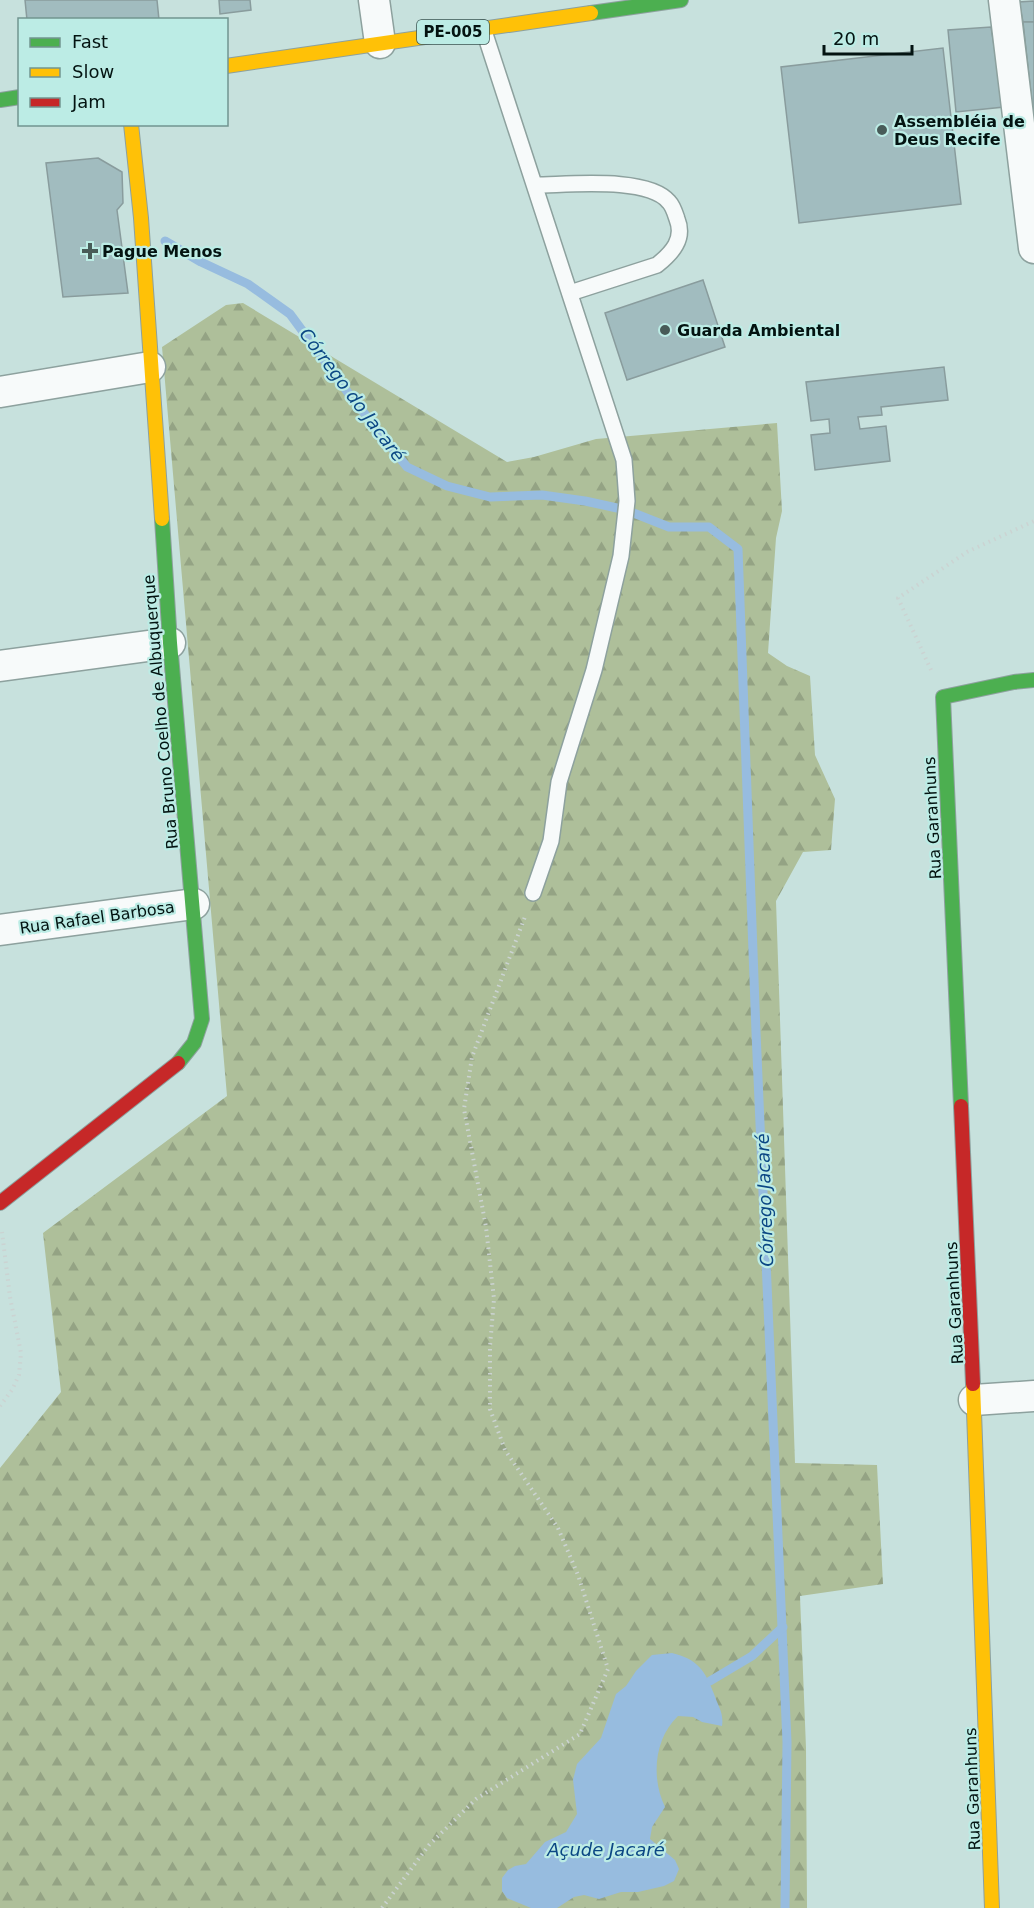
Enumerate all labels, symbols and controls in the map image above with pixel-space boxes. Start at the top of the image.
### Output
legend [18,18,228,126]
scale bar [824,18,912,56]
road number: PE-005 [417,20,489,44]
text: 20 m [833,28,879,49]
text: Fast [72,31,108,52]
text: Slow [72,61,114,82]
text: Jam [71,91,106,112]
place label: Assembléia de Deus Recife [894,112,1025,149]
marker: Assembléia de Deus Recife [875,123,889,137]
place label: Pague Menos [102,242,222,261]
marker: Pague Menos [83,244,97,258]
place label: Guarda Ambiental [677,321,840,340]
marker: Guarda Ambiental [658,323,672,337]
water label: Córrego do Jacaré [295,324,409,466]
street label: Rua Bruno Coelho de Albuquerque [139,574,182,850]
street label: Rua Garanhuns [920,756,945,880]
street label: Rua Rafael Barbosa [18,897,176,938]
water label: Córrego Jacaré [752,1133,777,1267]
street label: Rua Garanhuns [942,1241,967,1365]
street label: Rua Garanhuns [961,1727,984,1851]
water label: Açude Jacaré [546,1839,665,1860]

